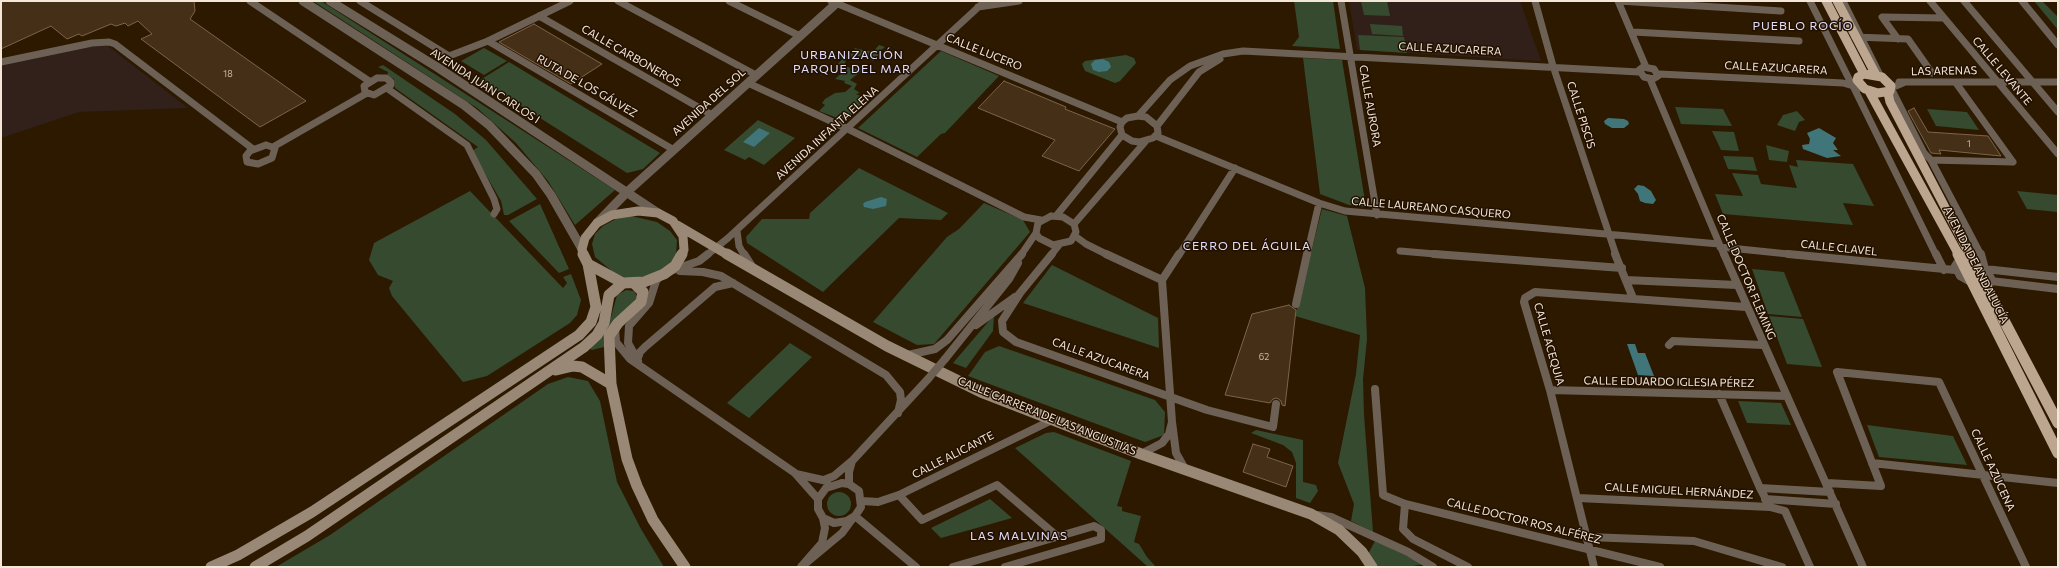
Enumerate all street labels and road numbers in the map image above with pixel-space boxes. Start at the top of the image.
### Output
street label: CALLE CARBONEROS [579,22,683,90]
street label: CALLE LUCERO [944,31,1024,73]
street label: CALLE LEVANTE [1969,34,2035,108]
street label: CALLE AZUCARERA [1398,40,1502,58]
street label: AVENIDA JUAN CARLOS I [428,46,542,126]
street label: RUTA DE LOS GÁLVEZ [534,52,640,120]
street label: CALLE AZUCARERA [1724,59,1828,77]
street label: CALLE AURORA [1356,64,1384,148]
street label: LAS ARENAS [1911,64,1977,78]
street label: AVENIDA DEL SOL [669,65,749,139]
street label: CALLE PISCIS [1564,80,1598,150]
street label: AVENIDA INFANTA ELENA [773,83,881,183]
street label: CALLE LAUREANO CASQUERO [1351,194,1511,222]
street label: AVENIDA DE ANDALUCÍA [1941,204,2011,326]
street label: CALLE DOCTOR FLEMING [1714,212,1778,342]
street label: CALLE CLAVEL [1800,237,1878,259]
street label: CALLE ACEQUIA [1531,301,1567,387]
street label: CALLE AZUCARERA [1050,335,1152,383]
street label: CALLE CARRERA DE LAS ANGUSTIAS [956,374,1138,458]
street label: CALLE EDUARDO IGLESIA PÉREZ [1584,374,1754,390]
street label: CALLE AZUCENA [1968,427,2018,513]
street label: CALLE ALICANTE [910,429,996,481]
street label: CALLE MIGUEL HERNÁNDEZ [1604,481,1754,501]
street label: CALLE DOCTOR ROS ALFÉREZ [1445,495,1603,547]

